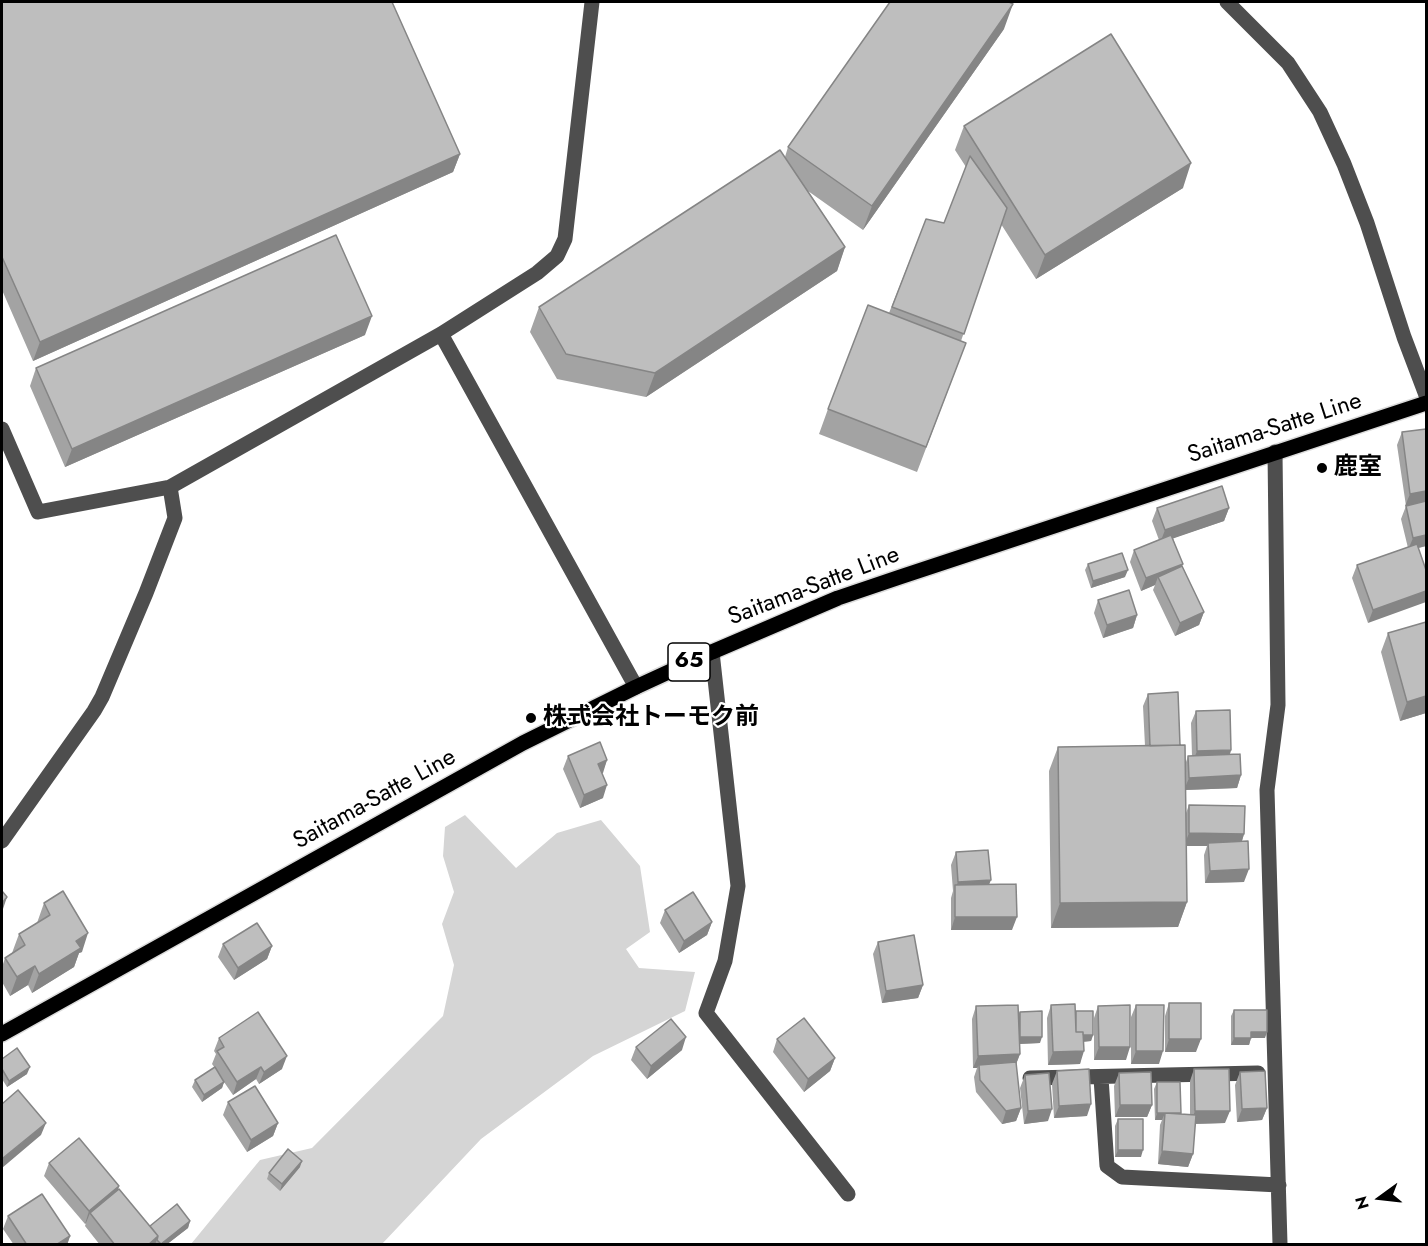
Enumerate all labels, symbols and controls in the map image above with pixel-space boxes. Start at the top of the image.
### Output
street label: Saitama-Satte Line [1184,387,1366,471]
place label: 鹿室 [1334,454,1382,482]
marker: 鹿室 [1315,461,1329,475]
street label: Saitama-Satte Line [724,541,904,633]
road number: 65 [668,643,710,681]
place label: 株式会社トーモク前 [543,704,759,732]
marker: 株式会社トーモク前 [524,711,538,725]
street label: Saitama-Satte Line [289,743,461,857]
north arrow [1350,1168,1410,1228]
text: N [1349,1194,1375,1212]

